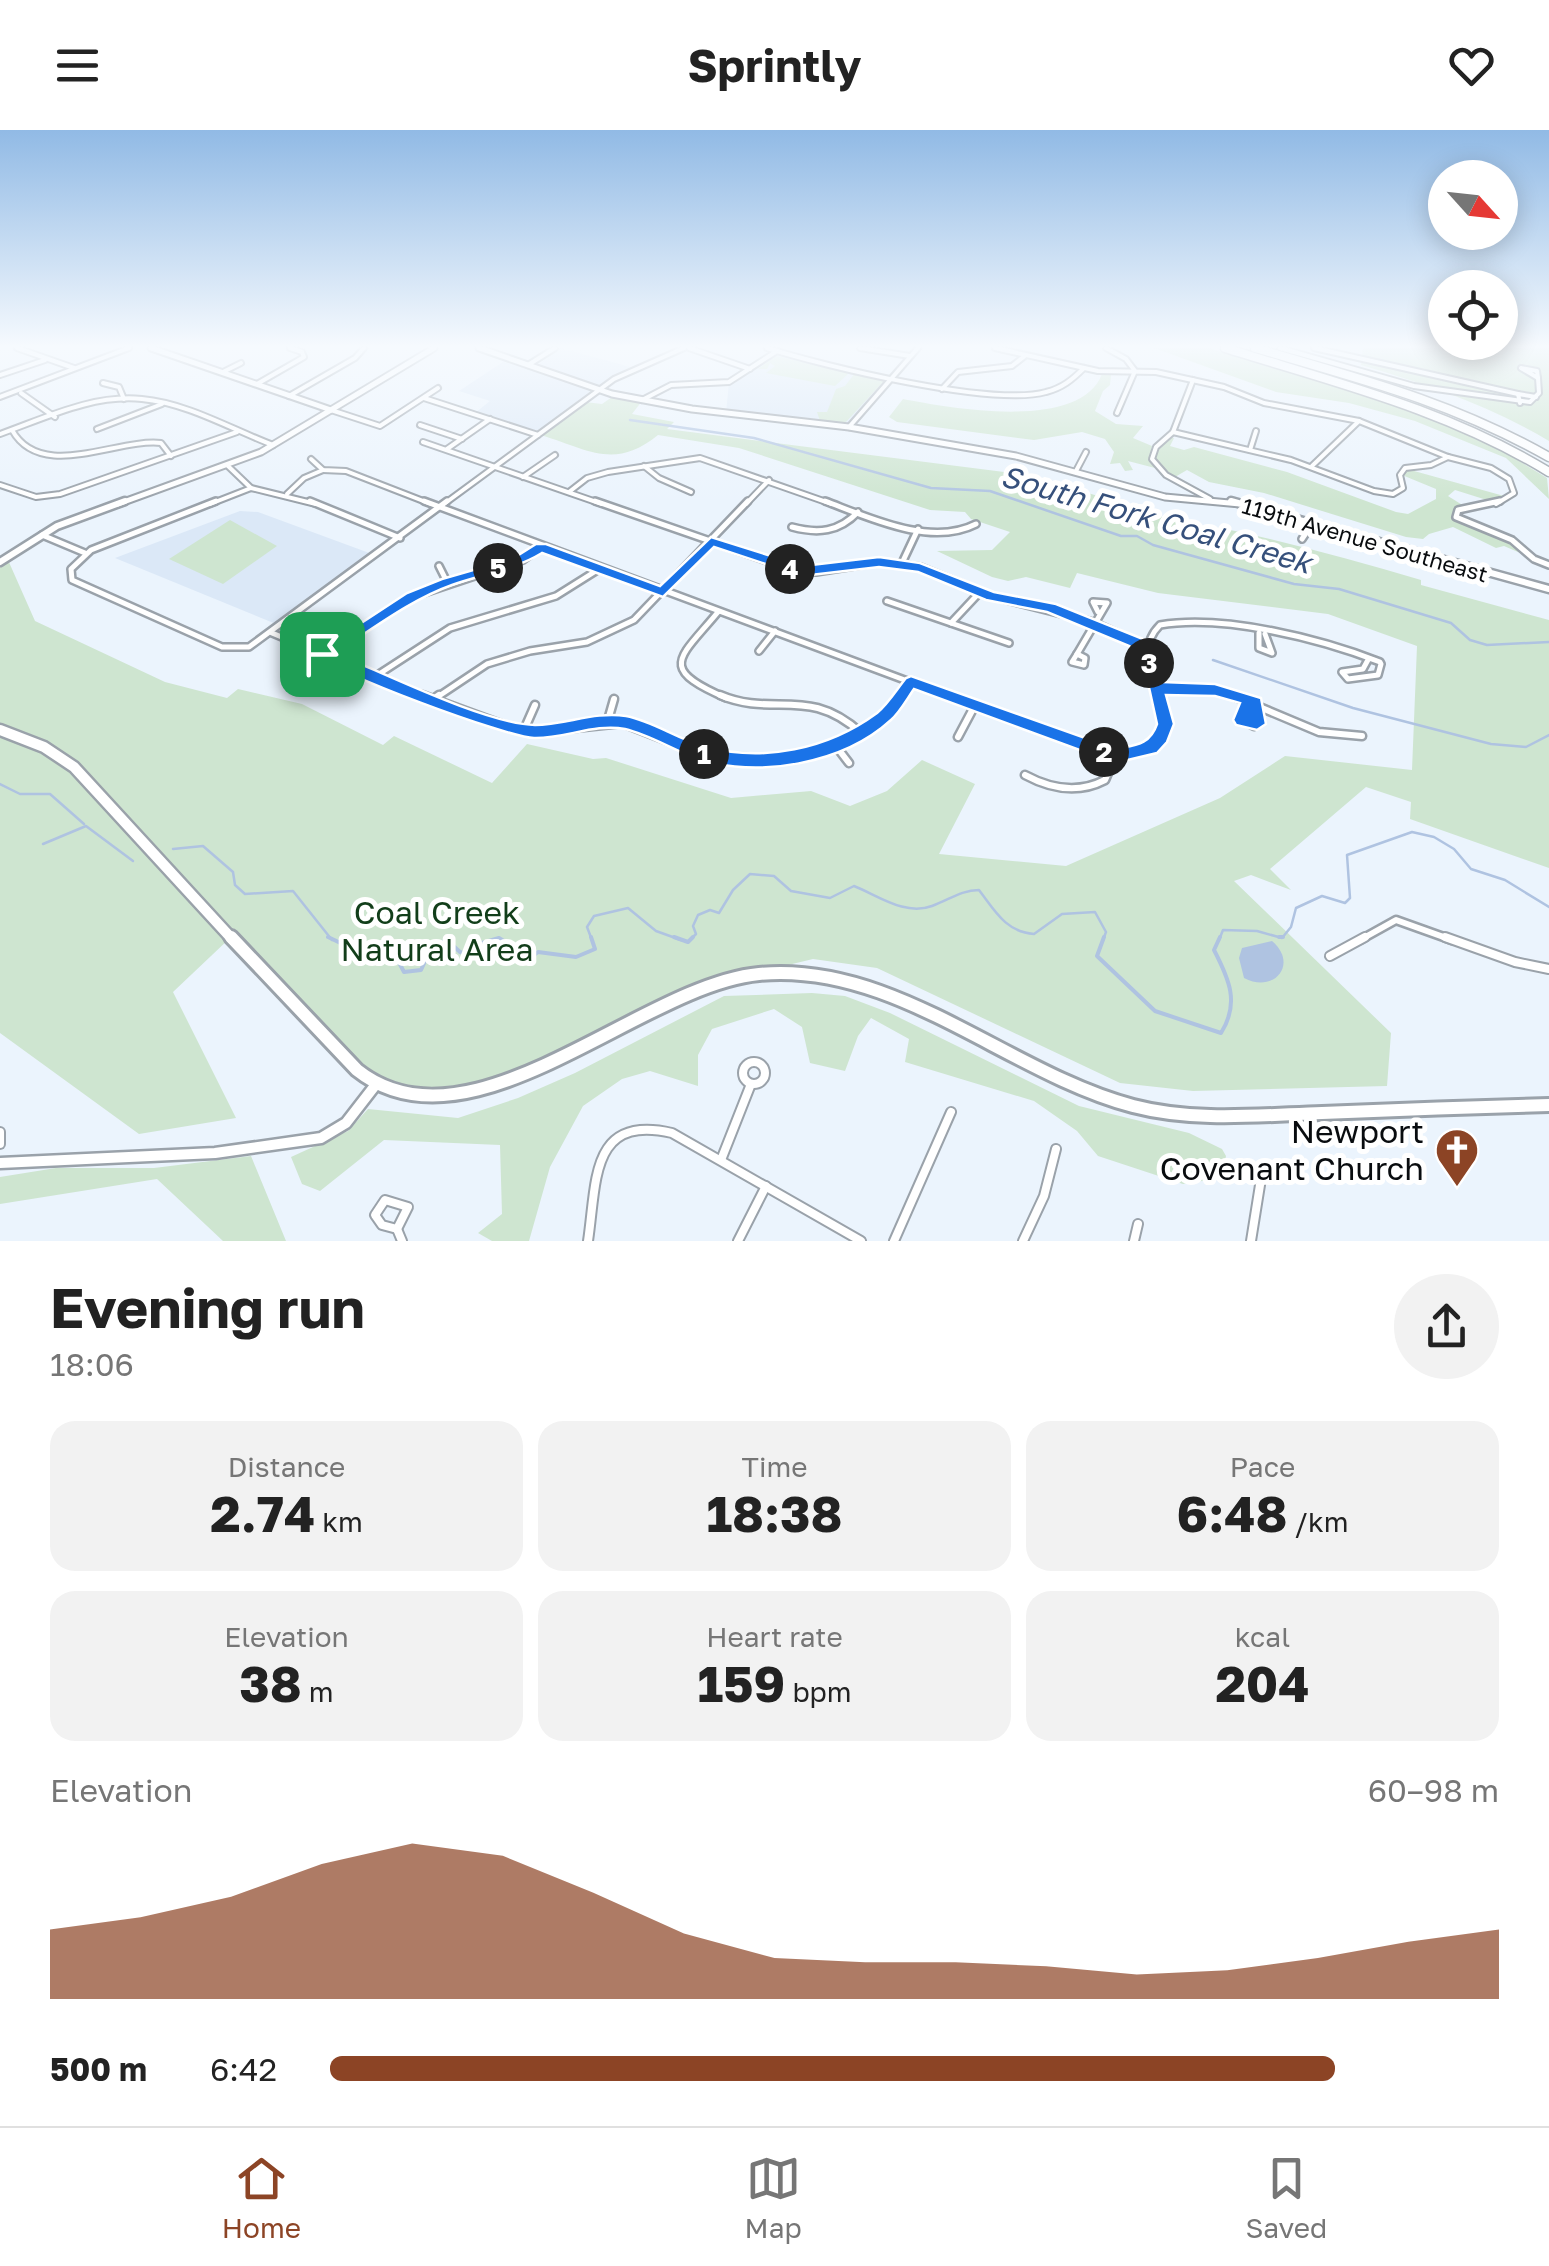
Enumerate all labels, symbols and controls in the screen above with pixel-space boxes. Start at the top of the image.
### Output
icon: menu [50,38,105,93]
text: Sprintly [687,38,862,92]
icon: heart [1444,38,1499,93]
north arrow [1428,160,1518,250]
map controls [1428,160,1518,360]
button: locate [1428,270,1518,360]
water label: South Fork Coal Creek [997,457,1318,581]
street label: 119th Avenue Southeast [1239,492,1491,588]
pin: 5 [473,543,523,593]
pin: 4 [765,544,815,594]
text: 5 [489,551,507,584]
text: 4 [781,552,799,585]
pin [280,612,365,697]
icon: arrive [295,627,350,682]
pin: 3 [1124,638,1174,688]
text: 3 [1140,646,1158,679]
pin: 2 [1079,727,1129,777]
pin: 1 [679,729,729,779]
text: 2 [1095,735,1113,768]
text: 1 [697,737,711,770]
park label: Coal Creek Natural Area [341,893,533,968]
place label: Newport Covenant Church [1160,1112,1424,1187]
church icon: Newport Covenant Church [1434,1127,1480,1188]
text: Evening run [50,1274,365,1340]
button: share [1394,1274,1499,1379]
text: 18:06 [50,1345,134,1383]
text: Distance [228,1450,345,1483]
text: Time [742,1450,807,1483]
text: Pace [1230,1450,1295,1483]
text: 2.74 [210,1483,315,1543]
text: 18:38 [706,1483,843,1543]
text: 6:48 [1176,1483,1287,1543]
text: km [315,1505,363,1538]
text: /km [1287,1505,1349,1538]
text: Elevation [224,1620,349,1653]
text: Heart rate [706,1620,843,1653]
text: kcal [1235,1620,1290,1653]
text: 38 [239,1653,302,1713]
text: 159 [697,1653,785,1713]
text: 204 [1215,1653,1310,1713]
text: m [302,1675,334,1708]
text: bpm [785,1675,852,1708]
text: Elevation [50,1771,192,1809]
text: 60–98 m [1368,1771,1499,1809]
text: 500 m [50,2050,147,2088]
text: 6:42 [210,2050,277,2088]
tab: Home [222,2151,301,2244]
tab: Map [745,2151,802,2244]
tab: Saved [1245,2151,1327,2244]

